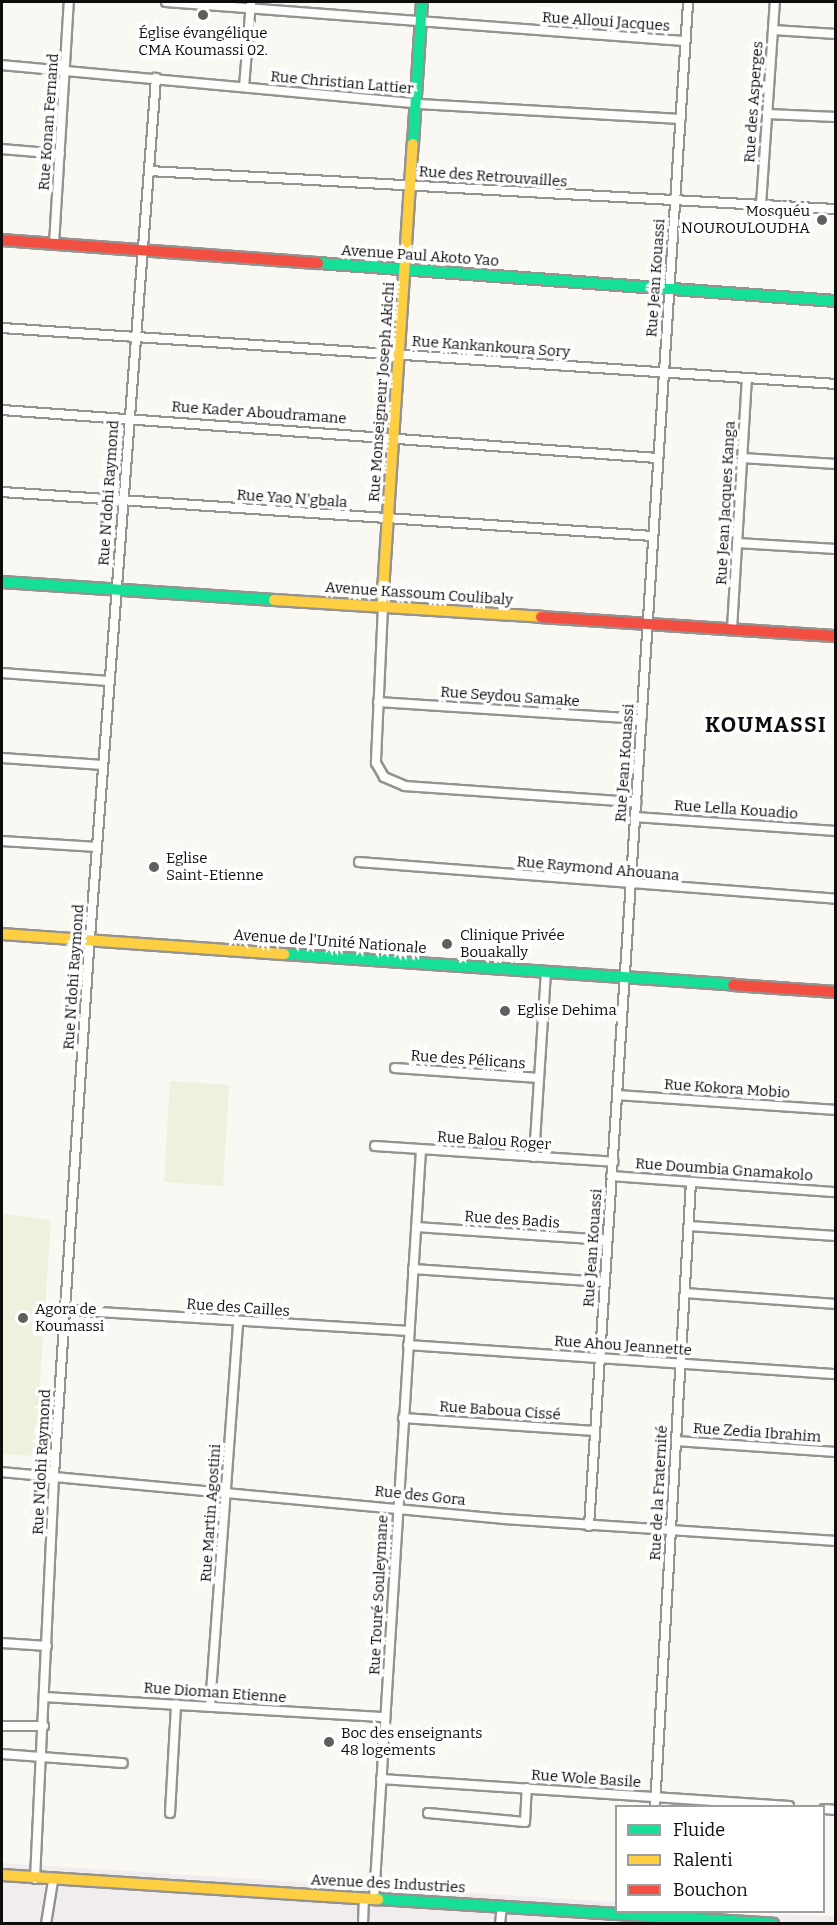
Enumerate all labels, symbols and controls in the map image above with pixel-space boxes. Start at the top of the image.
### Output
marker: Église évangélique CMA Koumassi 02. [196,8,210,22]
street label: Rue Alloui Jacques [541,9,671,35]
place label: Église évangélique CMA Koumassi 02. [138,24,268,59]
street label: Rue des Asperges [741,41,767,163]
street label: Rue Konan Fernand [35,53,63,191]
street label: Rue Christian Lattier [270,68,414,98]
street label: Rue des Retrouvailles [418,163,568,191]
place label: Mosquéu NOUROULOUDHA [681,202,810,237]
marker: Mosquéu NOUROULOUDHA [815,213,829,227]
street label: Rue Jean Kouassi [643,218,669,338]
street label: Avenue Paul Akoto Yao [341,242,499,270]
street label: Rue Monseigneur Joseph Akichi [365,281,399,503]
street label: Rue Kankankoura Sory [411,332,571,362]
street label: Rue Kader Aboudramane [171,398,347,428]
street label: Rue N'dohi Raymond [95,420,123,566]
street label: Rue Jean Jacques Kanga [713,420,739,586]
street label: Rue Yao N'gbala [236,486,348,512]
street label: Avenue Kassoum Coulibaly [324,578,514,610]
street label: Rue Seydou Samake [440,683,580,711]
street label: Rue Jean Kouassi [612,703,638,823]
district label: KOUMASSI [705,712,827,738]
street label: Rue Lella Kouadio [673,797,799,823]
place label: Eglise Saint-Etienne [166,849,264,884]
street label: Rue Raymond Ahouana [516,853,680,885]
marker: Eglise Saint-Etienne [147,860,161,874]
street label: Rue N'dohi Raymond [60,904,88,1050]
street label: Avenue de l'Unité Nationale [233,926,427,958]
place label: Clinique Privée Bouakally [460,926,565,961]
marker: Clinique Privée Bouakally [438,935,456,953]
place label: Eglise Dehima [517,1002,617,1020]
marker: Eglise Dehima [498,1004,512,1018]
street label: Rue des Pélicans [410,1047,526,1073]
street label: Rue Kokora Mobio [663,1076,791,1102]
street label: Rue Balou Roger [436,1128,552,1154]
street label: Rue Doumbia Gnamakolo [635,1155,813,1185]
street label: Rue Jean Kouassi [580,1188,606,1308]
street label: Rue des Badis [464,1208,560,1232]
street label: Rue des Cailles [186,1295,290,1321]
place label: Agora de Koumassi [35,1300,104,1335]
marker: Agora de Koumassi [16,1311,30,1325]
street label: Rue Ahou Jeannette [554,1332,692,1360]
street label: Rue N'dohi Raymond [29,1389,55,1535]
street label: Rue Baboua Cissé [439,1398,561,1424]
street label: Rue Zedia Ibrahim [692,1420,822,1446]
street label: Rue de la Fraternité [646,1425,672,1561]
street label: Rue Martin Agostini [197,1443,225,1583]
street label: Rue des Gora [374,1482,466,1510]
street label: Rue Touré Souleymane [366,1514,392,1676]
street label: Rue Dioman Etienne [143,1679,287,1707]
place label: Boc des enseignants 48 logements [341,1724,482,1759]
marker: Boc des enseignants 48 logements [322,1735,336,1749]
street label: Rue Wole Basile [530,1766,642,1792]
legend [615,1805,825,1913]
text: Fluide [673,1819,725,1841]
text: Ralenti [673,1849,733,1871]
street label: Avenue des Industries [310,1871,466,1897]
text: Bouchon [673,1879,748,1901]

